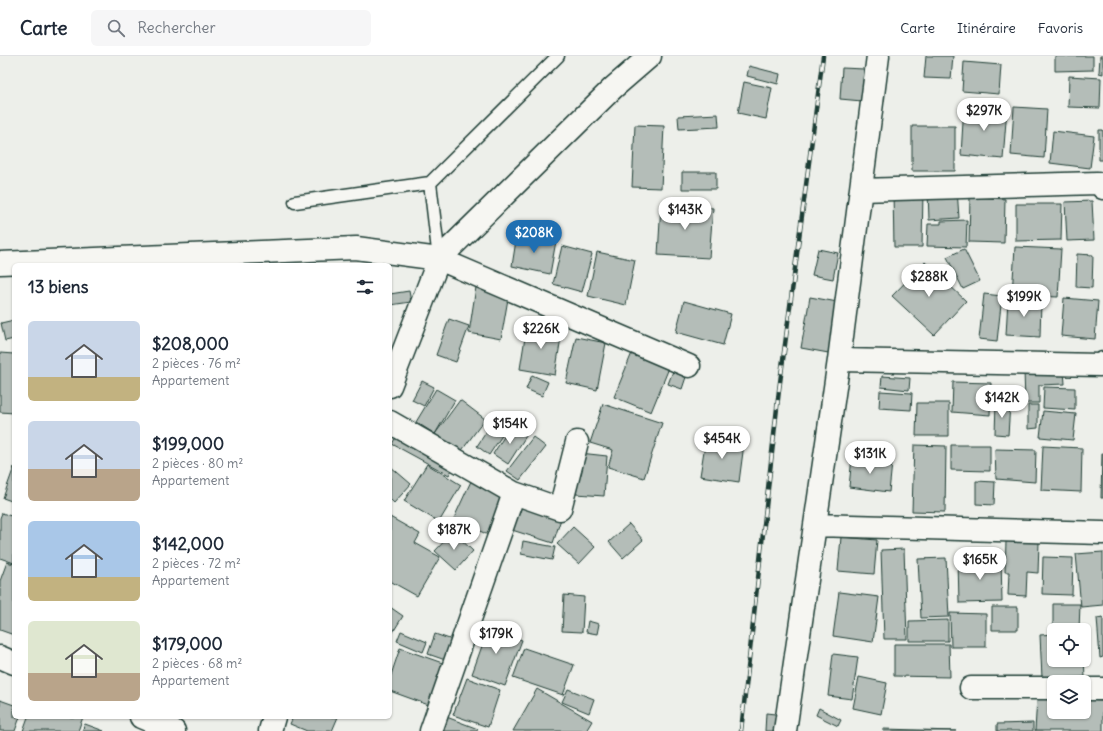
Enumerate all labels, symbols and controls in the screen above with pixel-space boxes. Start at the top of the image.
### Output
search box [91,10,371,46]
text: Carte [20,16,67,40]
icon: search [105,17,127,39]
text: Rechercher [137,18,216,37]
text: Carte [900,19,935,37]
text: Itinéraire [957,19,1016,37]
text: Favoris [1038,19,1083,37]
pin: $297K [956,98,1012,132]
text: $297K [966,102,1002,119]
pin: $143K [657,197,713,231]
text: $143K [667,201,703,218]
pin: $208K [506,220,562,254]
text: $208K [515,224,553,241]
pin: $288K [901,264,957,298]
text: $288K [910,268,948,285]
text: 13 biens [28,276,88,298]
icon: filters [354,276,376,298]
pin: $199K [996,284,1052,318]
text: $199K [1006,288,1042,305]
pin: $226K [513,316,569,350]
text: $226K [523,320,560,337]
text: $208,000 [152,333,229,355]
icon: home [60,337,108,385]
text: 2 pièces · 76 m² [152,355,241,372]
text: Appartement [152,372,229,389]
pin: $142K [974,385,1030,419]
text: $142K [985,389,1019,406]
pin: $154K [482,411,538,445]
text: $154K [492,415,528,432]
pin: $454K [694,426,750,460]
text: $454K [703,430,741,447]
text: $199,000 [152,433,224,455]
icon: home [60,437,108,485]
pin: $131K [842,441,898,475]
text: $131K [854,445,886,462]
text: 2 pièces · 80 m² [152,455,243,472]
text: Appartement [152,472,229,489]
pin: $187K [426,517,482,551]
text: $187K [437,521,471,538]
text: $142,000 [152,533,224,555]
icon: home [60,537,108,585]
pin: $165K [952,547,1008,581]
text: $165K [962,551,998,568]
text: 2 pièces · 72 m² [152,555,241,572]
text: Appartement [152,572,229,589]
pin: $179K [468,621,524,655]
map controls [1047,623,1091,719]
button: locate [1047,623,1091,667]
text: $179K [479,625,513,642]
text: $179,000 [152,633,223,655]
icon: home [60,637,108,685]
text: 2 pièces · 68 m² [152,655,242,672]
text: Appartement [152,672,229,689]
button: layers [1047,675,1091,719]

